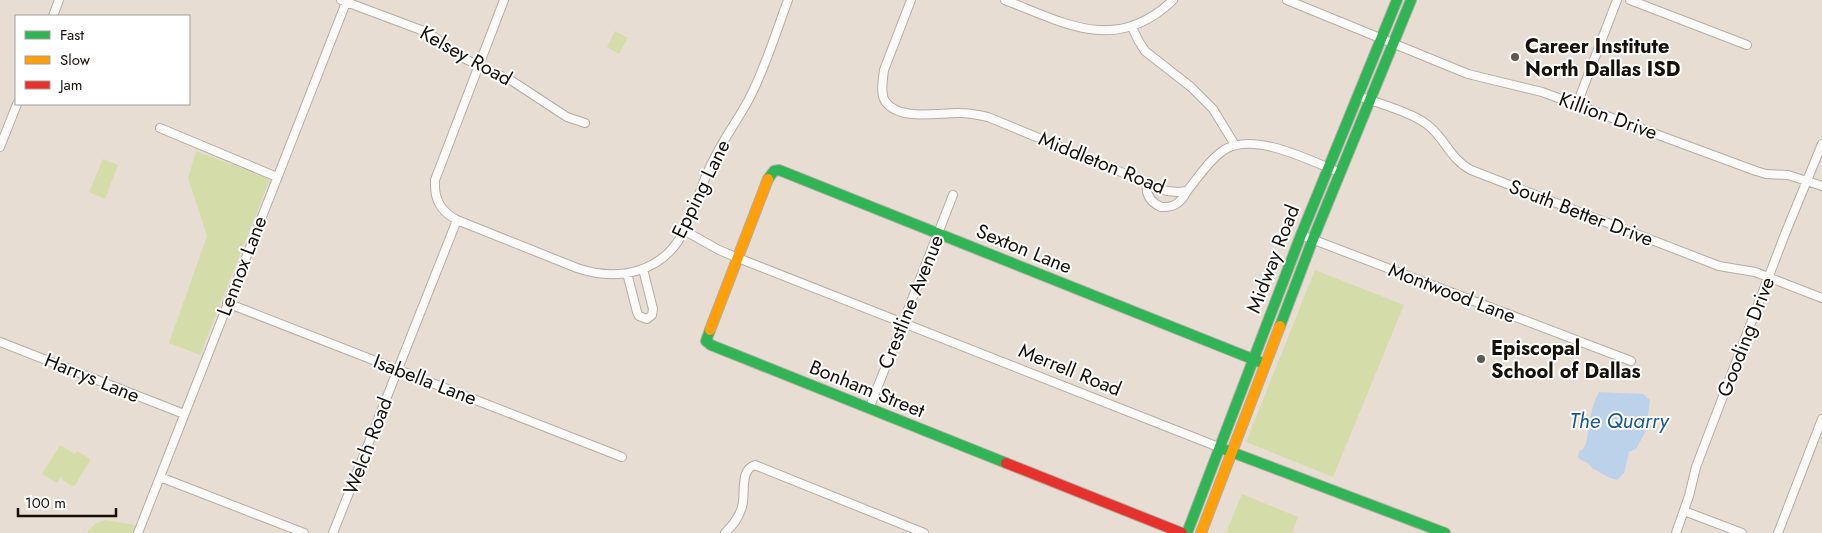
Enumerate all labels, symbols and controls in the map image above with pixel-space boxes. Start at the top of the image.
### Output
legend [15,15,190,105]
street label: Kelsey Road [415,19,517,93]
text: Fast [60,24,84,46]
place label: Career Institute North Dallas ISD [1525,32,1680,84]
text: Slow [60,49,91,71]
marker: Career Institute North Dallas ISD [1509,51,1521,63]
text: Jam [58,74,83,96]
street label: Killion Drive [1555,85,1661,147]
street label: Middleton Road [1034,124,1170,202]
street label: Epping Lane [665,135,737,243]
street label: South Better Drive [1505,172,1657,254]
street label: Midway Road [1239,201,1307,317]
street label: Lennox Lane [210,212,274,320]
street label: Sexton Lane [972,217,1076,281]
street label: Crestline Avenue [871,231,951,373]
street label: Montwood Lane [1384,255,1520,331]
street label: Gooding Drive [1710,273,1782,401]
place label: Episcopal School of Dallas [1491,334,1641,386]
street label: Merrell Road [1014,336,1126,404]
street label: Harrys Lane [40,346,144,410]
street label: Isabella Lane [369,347,481,413]
street label: Bonham Street [805,353,929,425]
marker: Episcopal School of Dallas [1475,353,1487,365]
street label: Welch Road [336,393,400,499]
water label: The Quarry [1570,406,1671,436]
scale bar [18,486,115,518]
text: 100 m [25,492,66,514]

